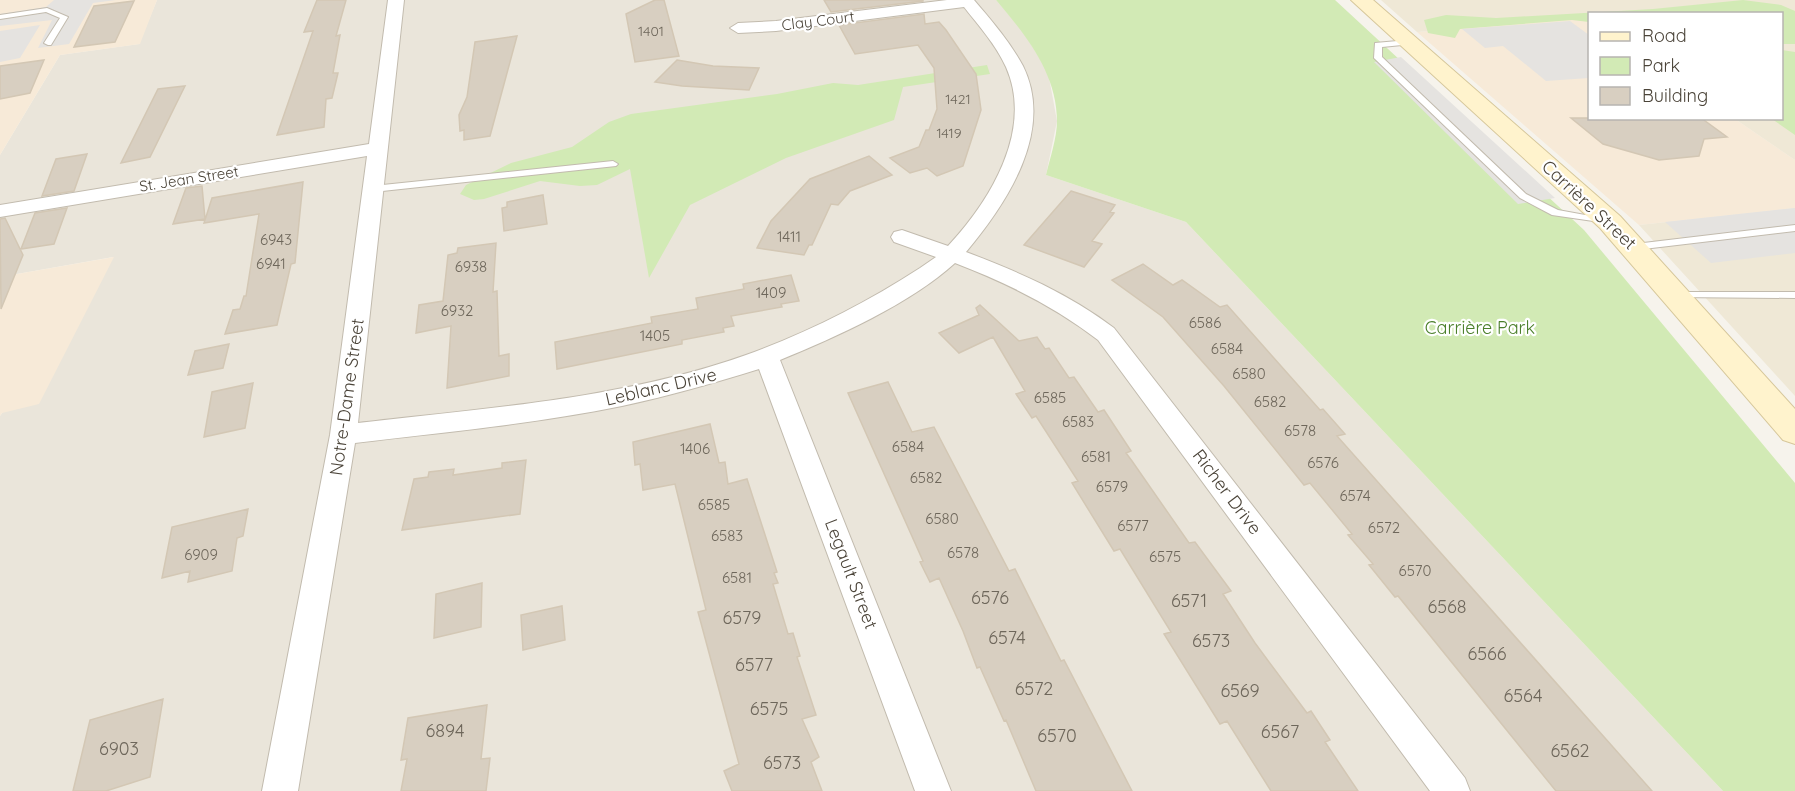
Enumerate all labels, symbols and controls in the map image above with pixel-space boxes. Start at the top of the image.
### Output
street label: Clay Court [780,7,855,34]
legend [1588,12,1783,120]
house number: 1401 [638,22,664,40]
text: Road [1642,24,1687,47]
text: Park [1642,54,1680,77]
text: Building [1642,84,1708,107]
house number: 1421 [945,90,971,108]
house number: 1419 [936,124,962,142]
street label: Carrière Street [1537,155,1642,254]
street label: St. Jean Street [138,161,240,196]
house number: 1411 [777,227,801,246]
house number: 6943 [260,230,292,249]
house number: 6941 [256,254,286,273]
house number: 6938 [455,257,487,276]
house number: 1409 [756,283,786,302]
house number: 6932 [441,301,473,320]
house number: 6586 [1189,313,1221,332]
park label: Carrière Park [1425,316,1535,339]
street label: Notre-Dame Street [324,317,369,477]
house number: 1405 [640,326,670,345]
house number: 6584 [1211,339,1243,358]
street label: Leblanc Drive [603,363,719,411]
house number: 6580 [1232,364,1266,383]
house number: 6585 [1034,388,1066,407]
house number: 6582 [1254,392,1286,411]
house number: 6583 [1062,412,1094,431]
house number: 6578 [1284,421,1316,440]
house number: 6584 [892,437,924,456]
house number: 1406 [680,439,710,458]
street label: Richer Drive [1188,445,1267,539]
house number: 6581 [1081,447,1111,466]
house number: 6576 [1307,453,1339,472]
house number: 6582 [910,468,942,487]
house number: 6579 [1096,477,1128,496]
house number: 6574 [1339,486,1371,505]
house number: 6585 [698,495,730,514]
house number: 6580 [925,509,959,528]
street label: Legault Street [820,516,883,632]
house number: 6577 [1117,516,1149,535]
house number: 6572 [1368,518,1400,537]
house number: 6583 [711,526,743,545]
house number: 6578 [947,543,979,562]
house number: 6909 [184,545,218,564]
house number: 6575 [1149,547,1181,566]
house number: 6570 [1399,561,1432,580]
house number: 6581 [722,568,752,587]
house number: 6576 [971,586,1009,609]
house number: 6571 [1171,589,1207,612]
house number: 6568 [1428,595,1466,618]
house number: 6579 [723,606,761,629]
house number: 6574 [988,626,1026,649]
house number: 6573 [1192,629,1230,652]
house number: 6566 [1468,642,1507,665]
house number: 6577 [735,653,773,676]
house number: 6572 [1015,677,1053,700]
house number: 6569 [1220,679,1260,702]
house number: 6564 [1504,684,1542,707]
house number: 6575 [750,697,788,720]
house number: 6894 [426,719,464,742]
house number: 6567 [1261,720,1299,743]
house number: 6570 [1037,724,1077,747]
house number: 6903 [99,737,139,760]
house number: 6562 [1550,739,1590,762]
house number: 6573 [763,751,801,774]

